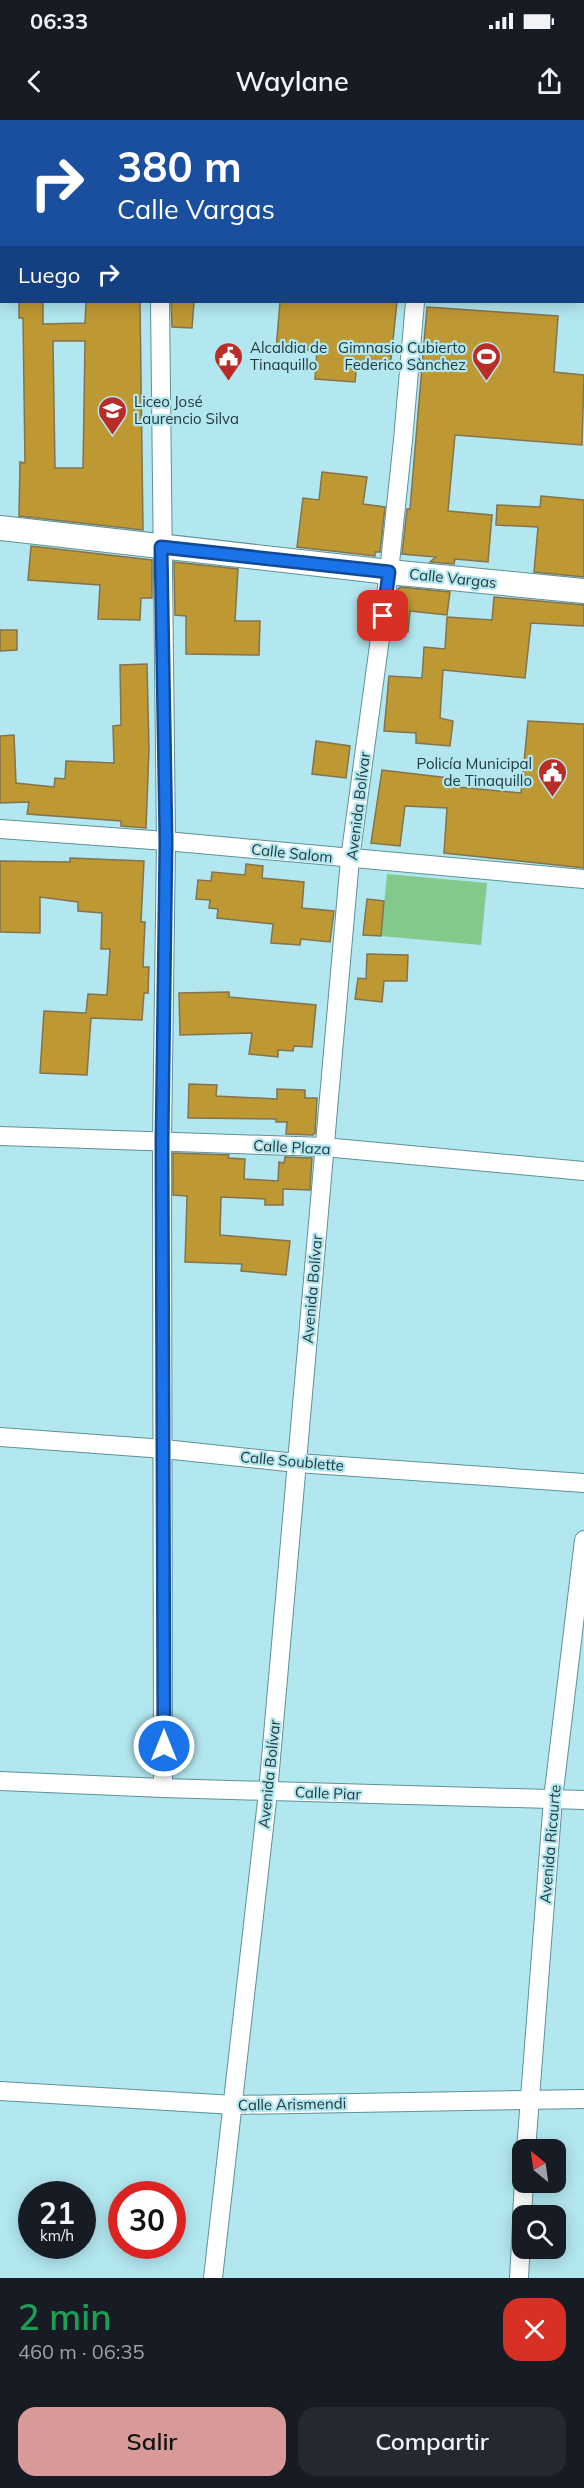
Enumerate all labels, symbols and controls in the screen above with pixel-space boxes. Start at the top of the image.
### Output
text: 06:33 [30,7,88,35]
text: Waylane [235,64,349,98]
icon: back [18,65,51,98]
icon: share [533,65,566,98]
text: 380 m [117,140,242,193]
icon: right [18,144,96,222]
text: Calle Vargas [117,192,275,226]
icon: right [92,258,125,291]
text: Luego [18,261,80,289]
place label: Alcaldia de Tinaquillo [250,338,327,374]
place label: Gimnasio Cubierto Federico Sànchez [338,338,466,374]
public building icon: Alcaldia de Tinaquillo [213,340,245,382]
sports icon: Gimnasio Cubierto Federico Sànchez [471,340,503,382]
place label: Liceo José Laurencio Silva [134,392,239,428]
school or university icon: Liceo José Laurencio Silva [97,394,129,436]
street label: Calle Vargas [408,564,498,592]
pin [357,590,408,641]
icon: arrive [366,599,399,632]
street label: Avenida Bolívar [342,750,374,861]
place label: Policía Municipal de Tinaquillo [417,754,532,790]
public building icon: Policía Municipal de Tinaquillo [537,756,569,798]
street label: Calle Salom [250,839,334,867]
street label: Calle Plaza [253,1135,331,1159]
street label: Avenida Bolívar [298,1233,326,1344]
street label: Calle Soublette [239,1447,345,1475]
position arrow [132,1714,196,1778]
street label: Avenida Bolívar [254,1718,284,1829]
street label: Calle Piar [295,1782,362,1804]
street label: Avenida Ricaurte [535,1784,565,1904]
street label: Calle Arismendi [238,2094,346,2114]
north arrow [512,2139,566,2193]
map controls [512,2139,566,2259]
speed limit sign: 30 [108,2181,186,2259]
text: 21 [39,2194,75,2232]
button: search [512,2205,566,2259]
text: km/h [40,2226,74,2245]
text: 2 min [18,2294,112,2339]
button: close [503,2298,566,2361]
text: 460 m · 06:35 [18,2339,144,2364]
button: Salir [18,2407,286,2476]
button: Compartir [298,2407,566,2476]

